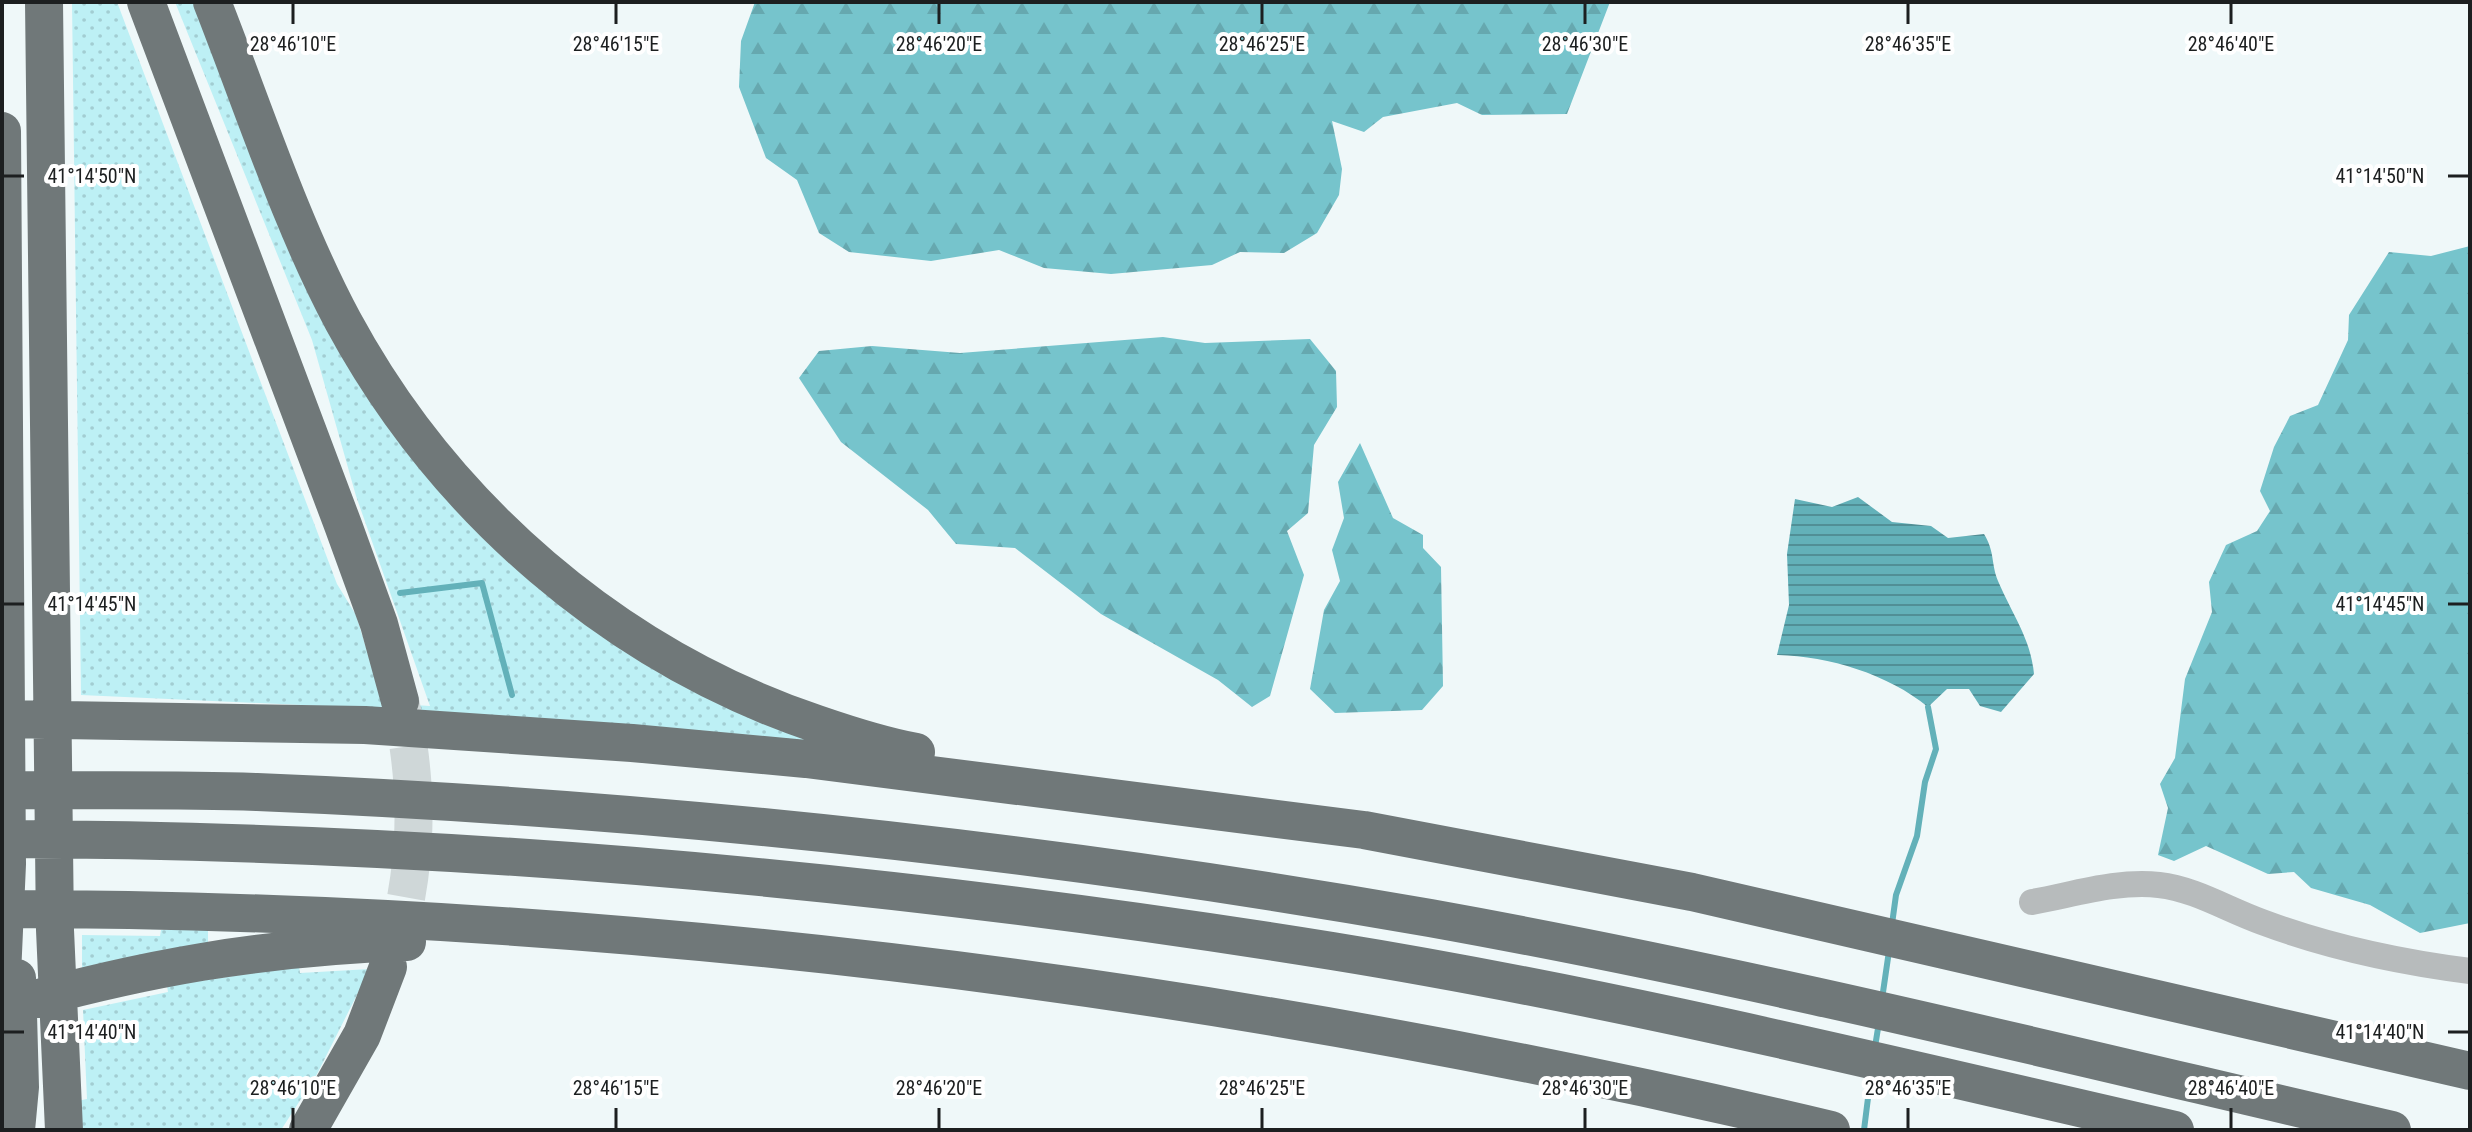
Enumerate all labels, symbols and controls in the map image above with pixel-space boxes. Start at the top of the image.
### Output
text: 28°46'10"E [250,32,336,56]
text: 28°46'15"E [573,32,659,56]
text: 28°46'20"E [896,32,982,56]
text: 28°46'25"E [1219,32,1305,56]
text: 28°46'30"E [1542,32,1628,56]
text: 28°46'35"E [1865,32,1951,56]
text: 28°46'40"E [2188,32,2274,56]
text: 41°14'50"N [47,164,137,188]
text: 41°14'50"N [2335,164,2425,188]
text: 41°14'45"N [47,592,137,616]
text: 41°14'45"N [2335,592,2425,616]
text: 41°14'40"N [47,1020,137,1044]
text: 41°14'40"N [2335,1020,2425,1044]
text: 28°46'10"E [250,1076,336,1100]
text: 28°46'15"E [573,1076,659,1100]
text: 28°46'20"E [896,1076,982,1100]
text: 28°46'25"E [1219,1076,1305,1100]
text: 28°46'30"E [1542,1076,1628,1100]
text: 28°46'35"E [1865,1076,1951,1100]
text: 28°46'40"E [2188,1076,2274,1100]

